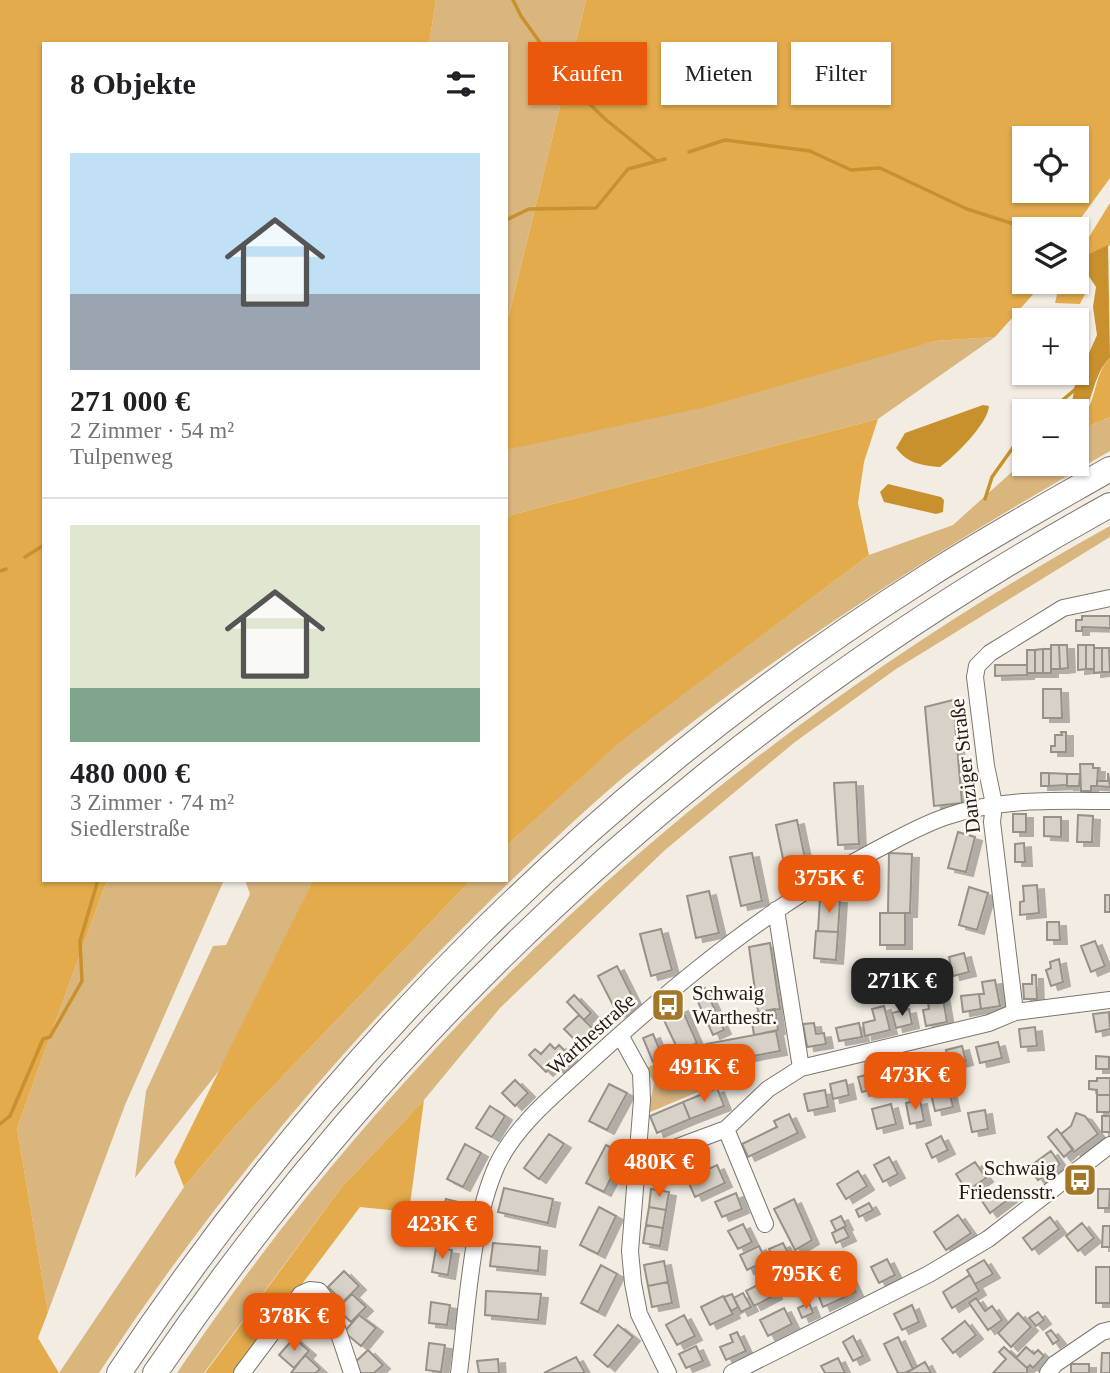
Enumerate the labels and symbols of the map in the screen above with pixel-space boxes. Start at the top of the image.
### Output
street label: Danziger Straße [945,697,985,835]
pin: 375K € [772,856,886,915]
pin: 271K € [845,958,959,1018]
place label: Schwaig Warthestr. [692,981,777,1029]
bus stop icon: Schwaig Warthestr. [649,986,687,1024]
street label: Warthestraße [542,988,640,1080]
pin: 491K € [647,1044,761,1104]
pin: 473K € [858,1052,972,1112]
pin: 480K € [602,1140,716,1199]
place label: Schwaig Friedensstr. [959,1156,1056,1204]
bus stop icon: Schwaig Friedensstr. [1061,1161,1099,1199]
pin: 423K € [385,1202,499,1261]
pin: 795K € [749,1252,863,1311]
pin: 378K € [237,1294,351,1353]

